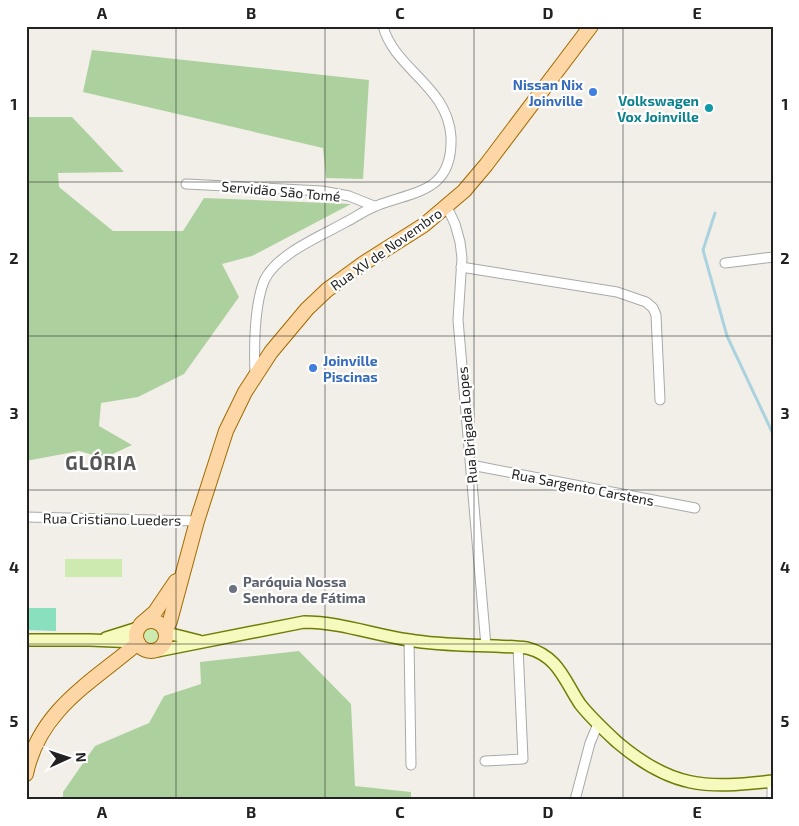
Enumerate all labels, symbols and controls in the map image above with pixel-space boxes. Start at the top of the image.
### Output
text: A [97,3,108,22]
text: B [246,3,256,22]
text: C [395,3,405,22]
text: D [543,3,554,22]
text: E [692,3,702,22]
place label: Nissan Nix Joinville [513,76,583,109]
marker: Nissan Nix Joinville [587,86,599,98]
place label: Volkswagen Vox Joinville [617,92,699,125]
text: 1 [11,94,17,113]
text: 1 [782,94,788,113]
marker: Volkswagen Vox Joinville [703,102,715,114]
street label: Servidão São Tomé [221,177,341,205]
street label: Rua XV de Novembro [327,204,445,294]
text: 2 [9,248,19,267]
text: 2 [780,248,790,267]
place label: Joinville Piscinas [323,352,378,385]
marker: Joinville Piscinas [307,362,319,374]
street label: Rua Brigada Lopes [453,366,481,484]
text: 3 [9,403,19,422]
text: 3 [780,403,790,422]
district label: GLÓRIA [65,451,137,474]
street label: Rua Sargento Carstens [510,465,656,509]
street label: Rua Cristiano Lueders [43,509,181,529]
text: 4 [9,557,19,576]
text: 4 [780,557,790,576]
place label: Paróquia Nossa Senhora de Fátima [243,573,366,606]
marker: Paróquia Nossa Senhora de Fátima [227,583,239,595]
text: 5 [10,711,19,730]
text: 5 [781,711,790,730]
north arrow [42,734,92,784]
text: N [73,752,90,763]
text: A [97,802,108,821]
text: B [246,802,256,821]
text: C [395,802,405,821]
text: D [543,802,554,821]
text: E [692,802,702,821]

